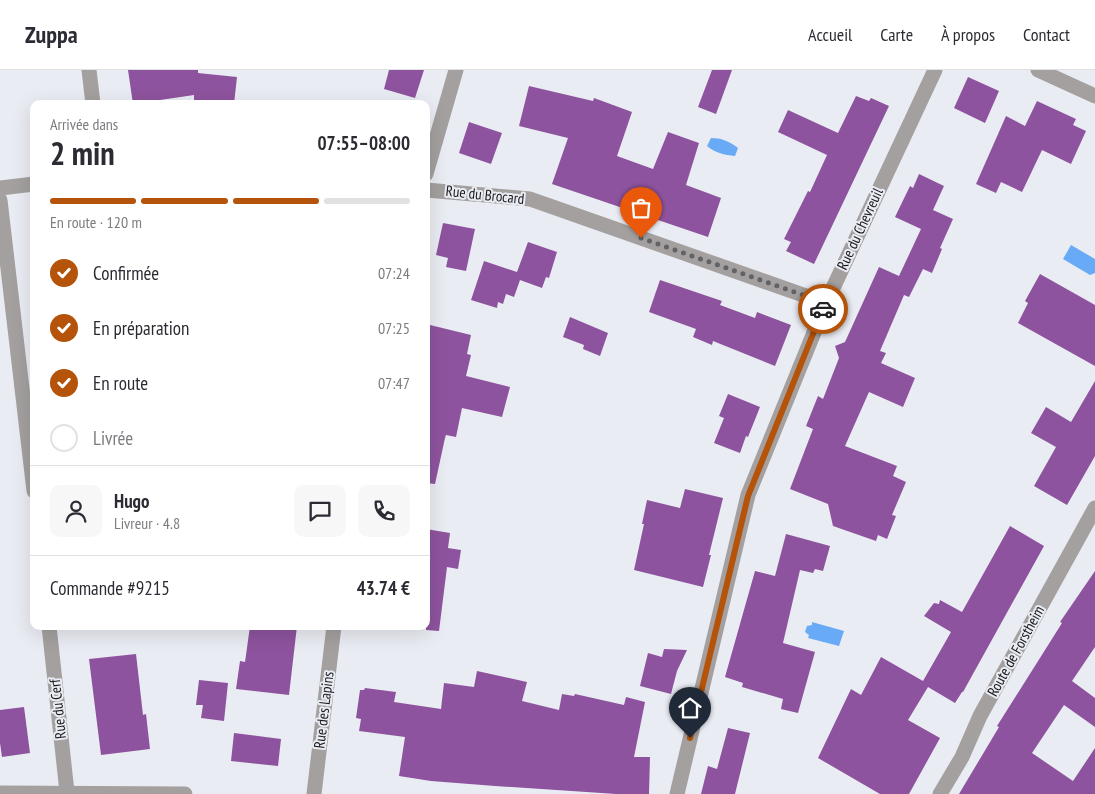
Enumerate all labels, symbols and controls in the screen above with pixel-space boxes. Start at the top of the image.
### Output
text: Zuppa [25,19,78,50]
text: Accueil [808,23,852,46]
text: Carte [880,23,913,46]
text: À propos [941,23,995,46]
text: Contact [1023,23,1070,46]
text: Arrivée dans [50,114,118,134]
text: 07:55–08:00 [317,131,410,155]
text: 2 min [50,132,115,174]
street label: Rue du Brocard [445,181,525,208]
street label: Rue du Chevreuil [832,184,887,273]
pin [620,187,662,238]
icon: bag [627,194,655,222]
text: En route · 120 m [50,212,142,232]
icon: check [50,259,78,287]
text: Confirmée [93,261,159,285]
text: 07:24 [378,263,410,283]
courier [798,284,848,334]
icon: car [809,295,837,323]
icon: check [50,314,78,342]
text: En préparation [93,316,189,340]
text: 07:25 [378,318,410,338]
icon: check [50,369,78,397]
text: En route [93,371,148,395]
text: 07:47 [378,373,410,393]
text: Livrée [93,426,133,450]
button: person [50,485,102,537]
button: chat [294,485,346,537]
button: phone [358,485,410,537]
text: Hugo [114,489,149,513]
text: Livreur · 4.8 [114,513,180,533]
text: Commande #9215 [50,576,170,600]
text: 43.74 € [357,576,410,600]
street label: Route de Forstheim [983,602,1048,699]
street label: Rue des Lapins [309,670,338,750]
street label: Rue du Cerf [45,677,70,740]
pin [669,687,711,738]
icon: home [676,694,704,722]

